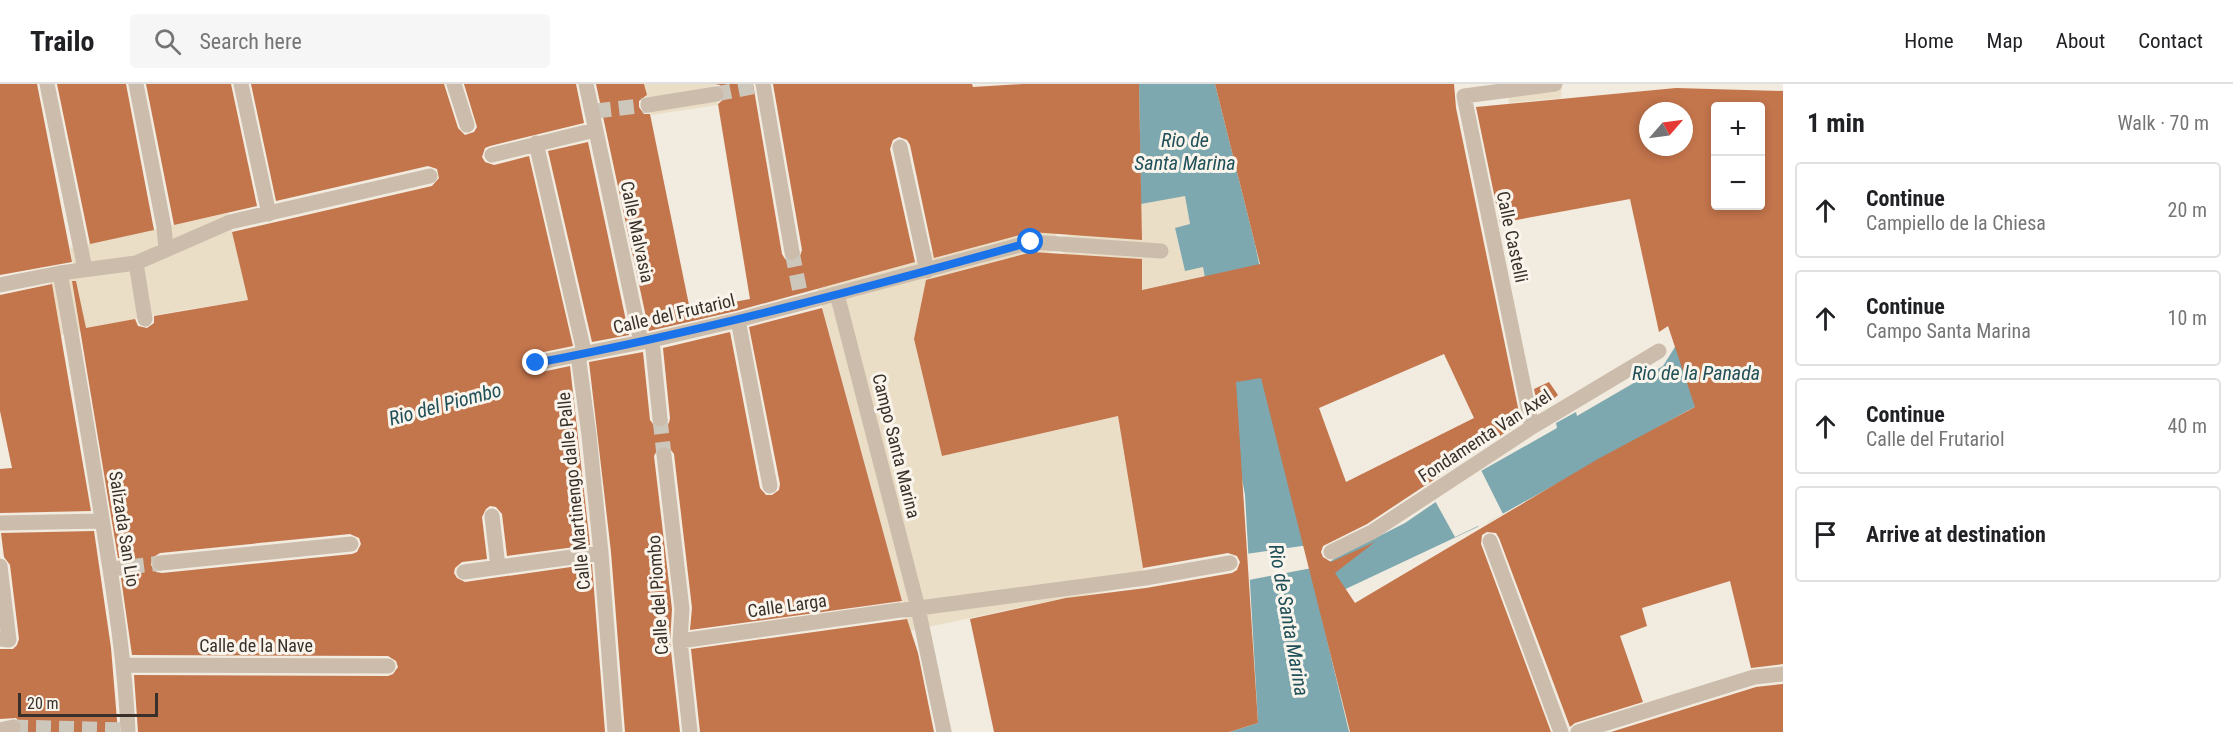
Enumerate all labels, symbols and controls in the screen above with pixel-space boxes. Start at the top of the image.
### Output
search box [130,14,550,68]
text: Trailo [30,25,94,58]
icon: search [151,25,184,58]
text: Search here [199,29,302,54]
text: Home [1904,29,1954,53]
text: Map [1987,29,2023,53]
text: About [2056,29,2105,53]
text: Contact [2138,29,2203,53]
north arrow [1639,102,1693,156]
map controls [1711,102,1765,210]
button: + [1711,102,1765,156]
text: 1 min [1807,108,1865,138]
text: Walk · 70 m [2117,111,2209,135]
water label: Rio de Santa Marina [1134,128,1236,175]
button: − [1711,156,1765,210]
street label: Calle Malvasia [616,179,658,285]
text: Continue [1866,186,1945,211]
street label: Calle Castelli [1493,189,1532,284]
icon: ahead [1809,194,1842,227]
text: 20 m [2168,198,2207,222]
text: Campiello de la Chiesa [1866,211,2046,235]
route start [1017,228,1043,254]
street label: Calle del Frutariol [611,289,737,338]
text: Continue [1866,294,1945,319]
icon: ahead [1809,302,1842,335]
text: 10 m [2168,306,2207,330]
text: Campo Santa Marina [1866,319,2031,343]
route end [522,349,548,375]
water label: Rio de la Panada [1632,361,1760,385]
street label: Campo Santa Marina [868,371,925,520]
water label: Rio del Piombo [386,377,504,431]
street label: Fondamenta Van Axel [1414,385,1555,486]
street label: Calle Martinengo dalle Palle [553,391,594,591]
text: Continue [1866,402,1945,427]
icon: ahead [1809,410,1842,443]
text: 40 m [2168,414,2207,438]
text: Calle del Frutariol [1866,427,2004,451]
street label: Salizada San Lio [105,470,144,588]
icon: arrive [1809,518,1842,551]
text: Arrive at destination [1866,522,2046,547]
street label: Calle del Piombo [643,534,672,656]
water label: Rio de Santa Marina [1264,542,1314,698]
street label: Calle Larga [746,590,828,621]
street label: Calle de la Nave [199,635,313,656]
scale bar [18,690,158,718]
text: 20 m [27,694,59,713]

